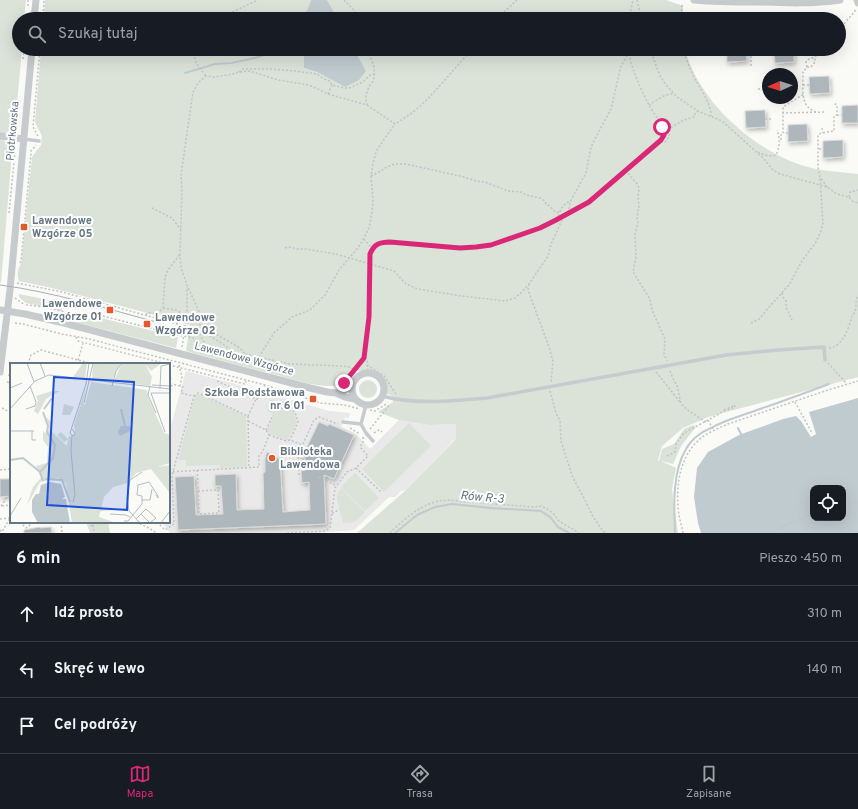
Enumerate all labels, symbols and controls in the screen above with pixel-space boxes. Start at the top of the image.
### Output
search box [12,12,846,56]
icon: search [26,23,48,45]
text: Szukaj tutaj [58,25,138,44]
north arrow [762,68,798,104]
street label: Piotrkowska [3,101,23,161]
route start [653,118,671,136]
place label: Lawendowe Wzgórze 05 [32,214,93,241]
marker: Lawendowe Wzgórze 05 [19,222,29,232]
place label: Lawendowe Wzgórze 01 [42,297,102,324]
marker: Lawendowe Wzgórze 01 [105,305,115,315]
place label: Lawendowe Wzgórze 02 [155,311,215,338]
marker: Lawendowe Wzgórze 02 [142,319,152,329]
street label: Lawendowe Wzgórze [193,339,295,379]
inset map [10,363,170,523]
route end [335,374,353,392]
place label: Szkoła Podstawowa nr 6 01 [204,386,305,413]
marker: Szkoła Podstawowa nr 6 01 [308,394,318,404]
place label: Biblioteka Lawendowa [280,445,340,472]
marker: Biblioteka Lawendowa [267,453,277,463]
map controls [810,485,846,521]
button: locate [810,485,846,521]
water label: Rów R-3 [460,488,505,508]
text: 6 min [16,548,60,570]
text: Pieszo · 450 m [759,551,842,567]
icon: ahead [16,603,38,625]
text: Idź prosto [54,604,123,623]
text: 310 m [807,606,842,622]
icon: left [16,659,38,681]
text: Skręć w lewo [54,660,145,679]
text: 140 m [807,662,842,678]
icon: arrive [16,715,38,737]
text: Cel podróży [54,716,137,735]
tab: Mapa [127,763,153,801]
tab: Trasa [407,763,433,801]
tab: Zapisane [686,763,731,801]

